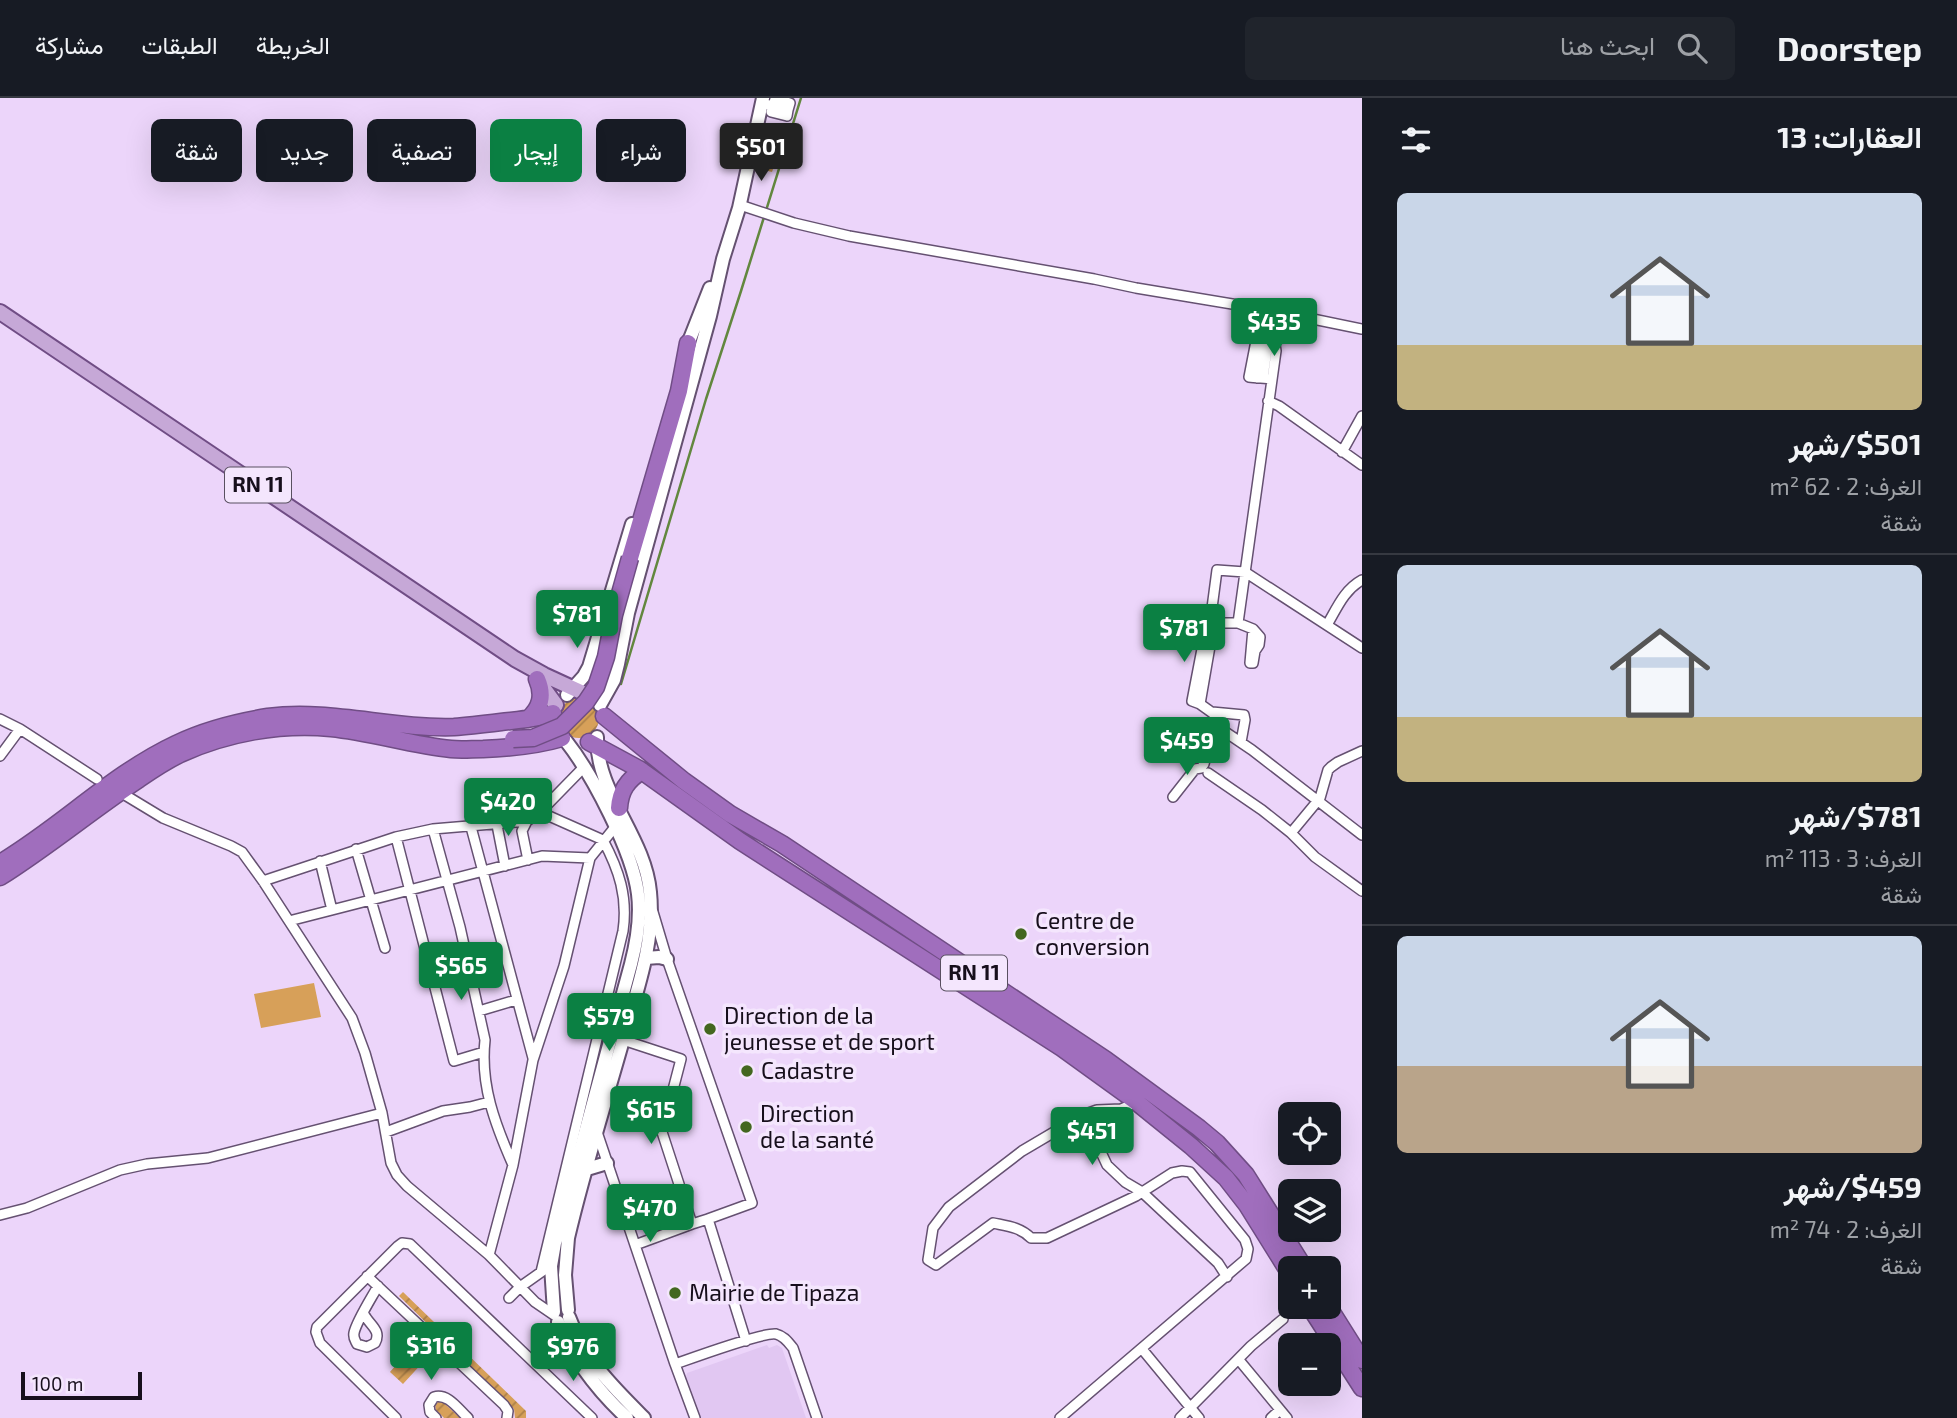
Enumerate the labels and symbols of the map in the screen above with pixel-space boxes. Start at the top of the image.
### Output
pin: $501 [720,123,802,183]
pin: $435 [1233,299,1315,358]
road number: RN 11 [225,468,291,502]
pin: $781 [536,590,618,650]
pin: $781 [1143,604,1225,664]
pin: $459 [1146,718,1228,777]
pin: $420 [467,778,549,838]
place label: Centre de conversion [1035,906,1150,960]
marker: Centre de conversion [1013,926,1029,942]
pin: $565 [420,942,502,1002]
road number: RN 11 [941,956,1007,990]
pin: $579 [568,993,650,1053]
place label: Direction de la jeunesse et de sport [724,1001,935,1055]
marker: Direction de la jeunesse et de sport [702,1021,718,1037]
place label: Cadastre [761,1056,854,1084]
marker: Cadastre [739,1063,755,1079]
pin: $615 [610,1086,692,1146]
place label: Direction de la santé [760,1099,874,1153]
pin: $451 [1051,1108,1133,1167]
marker: Direction de la santé [738,1119,754,1135]
pin: $470 [609,1184,691,1244]
place label: Mairie de Tipaza [689,1278,859,1306]
marker: Mairie de Tipaza [667,1285,683,1301]
pin: $316 [390,1322,472,1382]
pin: $976 [532,1324,614,1383]
scale bar [21,1369,142,1401]

